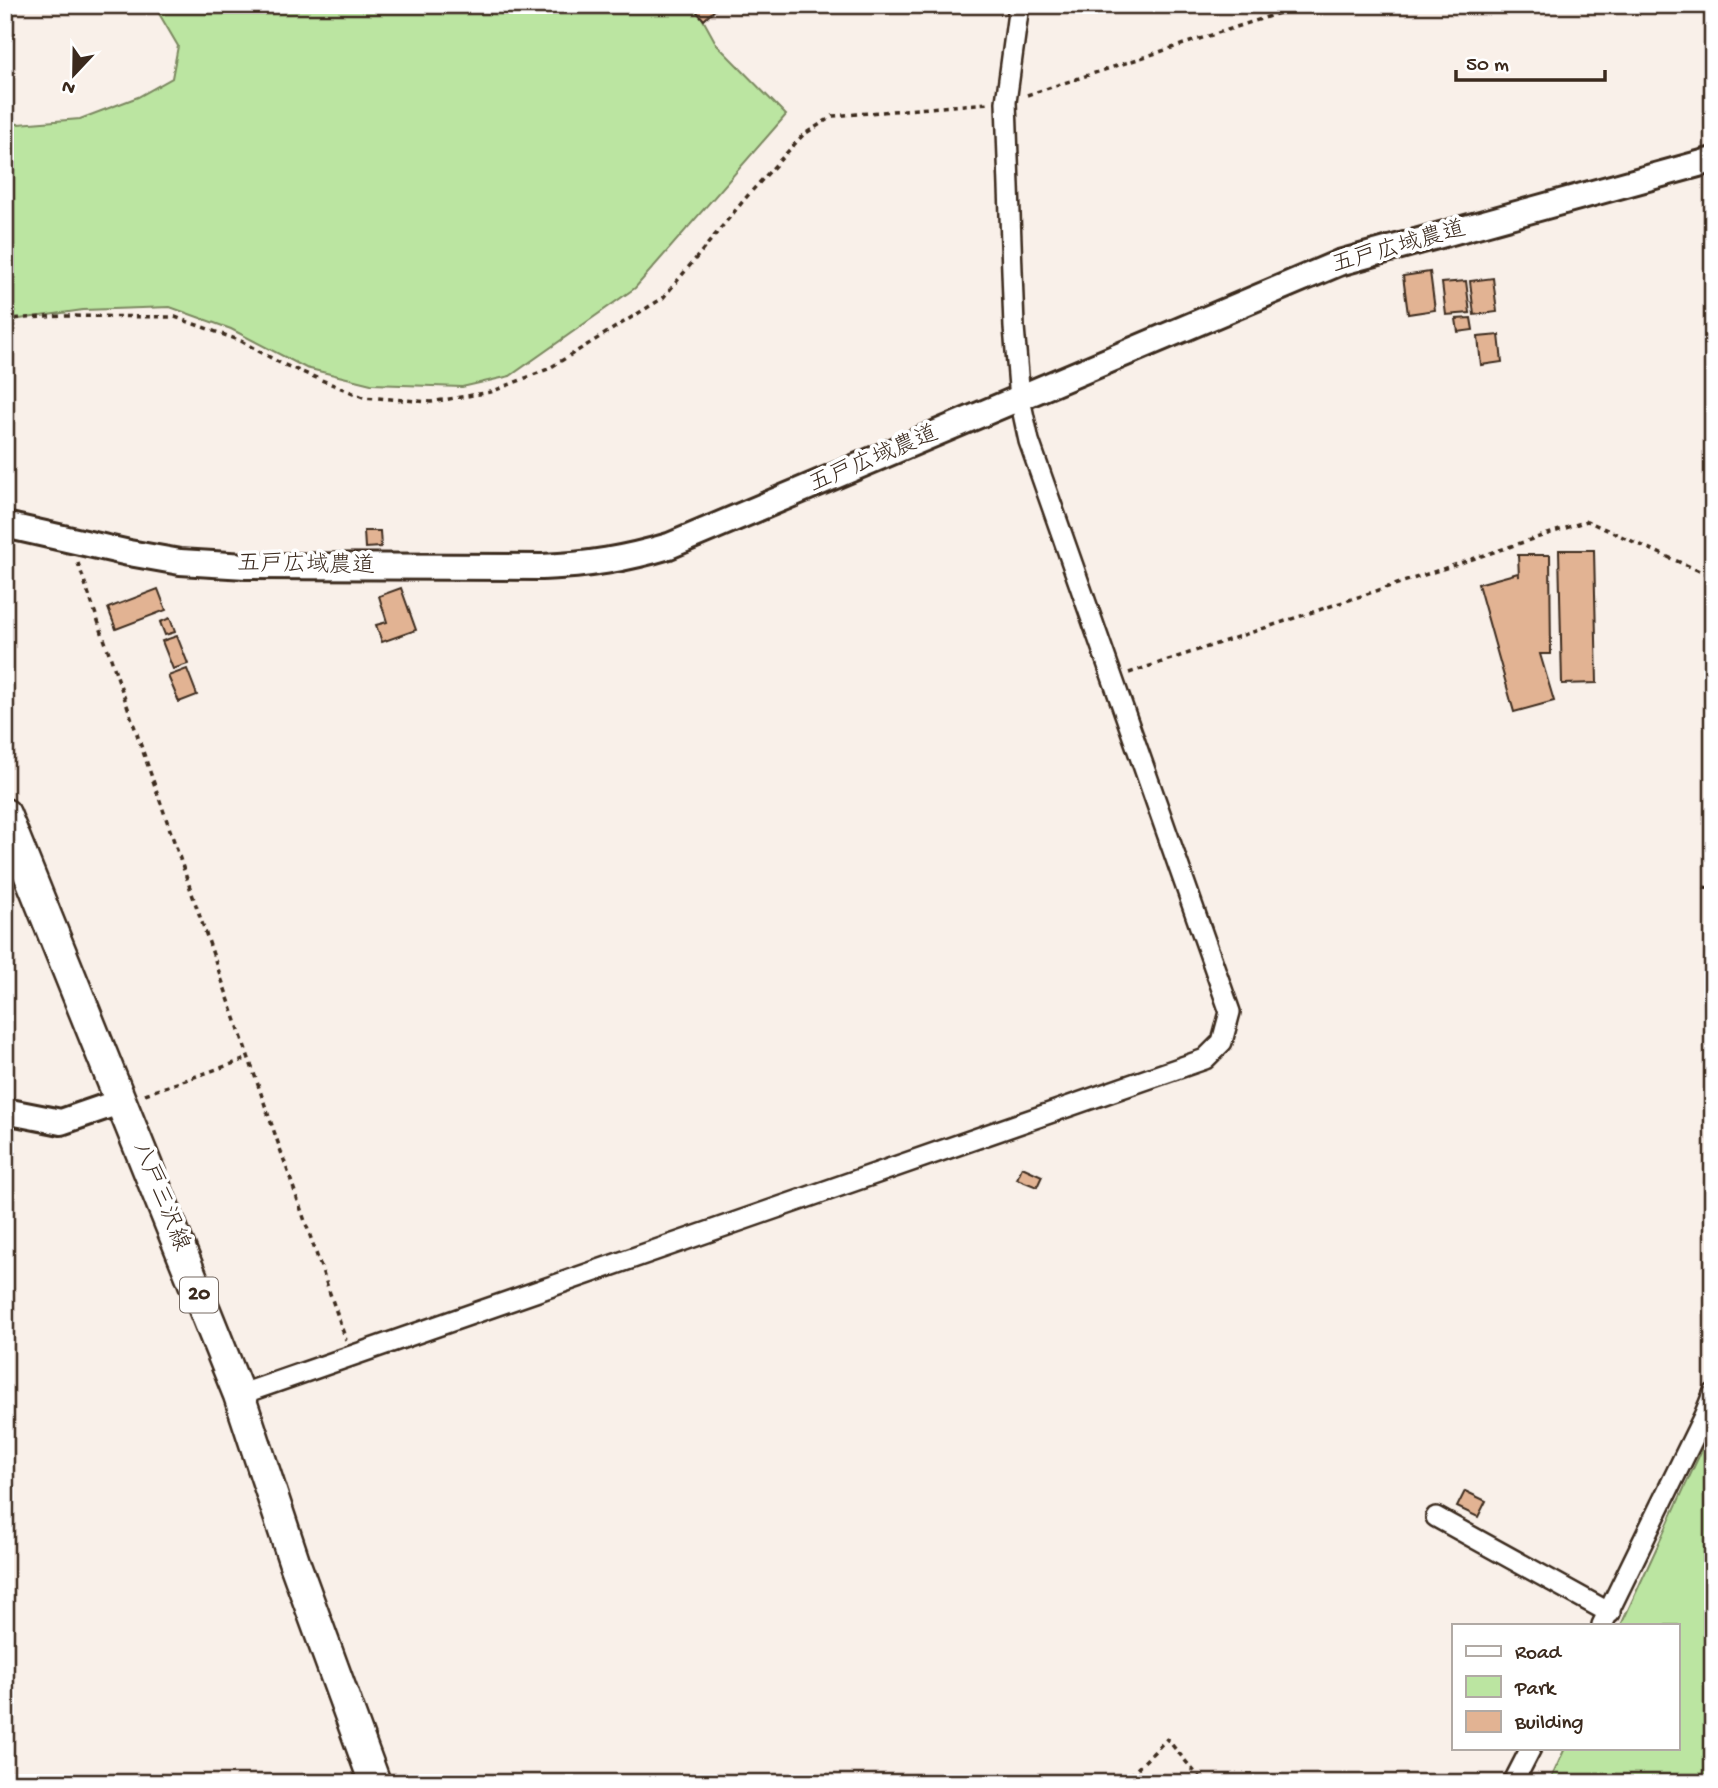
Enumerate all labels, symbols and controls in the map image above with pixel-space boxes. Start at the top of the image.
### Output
north arrow [38,38,108,108]
scale bar [1456,38,1604,82]
text: 50 m [1466,54,1509,79]
text: N [59,74,79,100]
street label: 五戸広域農道 [1329,215,1469,280]
street label: 五戸広域農道 [805,420,943,499]
street label: 五戸広域農道 [237,550,375,581]
street label: 八戸三沢線 [126,1138,195,1255]
road number: 20 [180,1278,218,1312]
legend [1452,1624,1680,1750]
text: Road [1515,1642,1563,1667]
text: Park [1514,1678,1558,1703]
text: Building [1514,1712,1584,1737]

